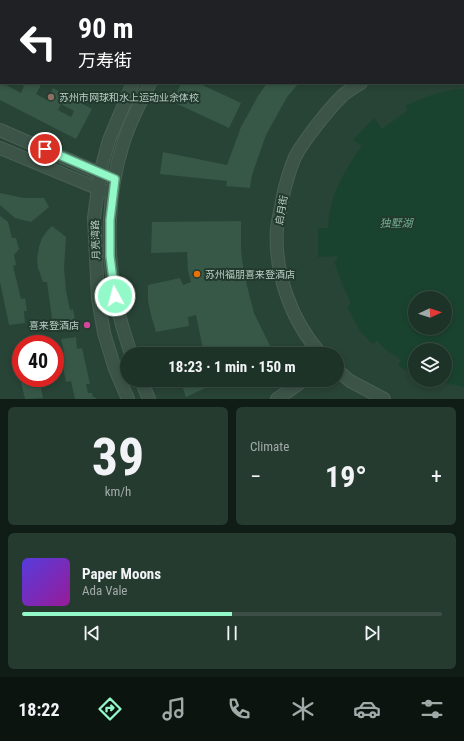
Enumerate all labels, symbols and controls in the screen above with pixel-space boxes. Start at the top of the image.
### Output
text: 90 m [78,12,134,45]
icon: left [12,16,64,68]
text: 万寿街 [78,50,132,71]
marker: 苏州市网球和水上运动业余体校 [46,92,56,102]
place label: 苏州市网球和水上运动业余体校 [59,92,199,103]
pin [28,132,62,166]
icon: arrive [34,138,56,160]
street label: 启月街 [273,194,290,226]
water label: 独墅湖 [380,217,414,230]
street label: 月亮湾路 [89,220,102,260]
marker: 苏州福朋喜来登酒店 [192,269,202,279]
place label: 苏州福朋喜来登酒店 [205,269,295,280]
position arrow [94,275,136,317]
north arrow [408,291,452,335]
map controls [408,291,452,387]
place label: 喜来登酒店 [29,320,79,331]
marker: 喜来登酒店 [82,320,92,330]
speed limit sign: 40 [12,335,64,387]
button: layers [408,343,452,387]
text: 18:23 · 1 min · 150 m [168,358,296,376]
text: 39 [92,427,144,488]
text: Climate [250,439,289,454]
text: 19° [325,459,367,494]
text: − [250,464,261,489]
text: + [431,464,442,489]
text: km/h [105,484,131,499]
text: Paper Moons [82,565,161,583]
text: Ada Vale [82,583,127,598]
icon: previous [81,622,103,644]
icon: pause [221,622,243,644]
icon: next [361,622,383,644]
icon: directions [96,695,124,723]
icon: music [160,695,188,723]
icon: phone [225,695,253,723]
icon: climate [289,695,317,723]
icon: car [353,695,381,723]
icon: filters [418,695,446,723]
text: 18:22 [18,699,60,720]

